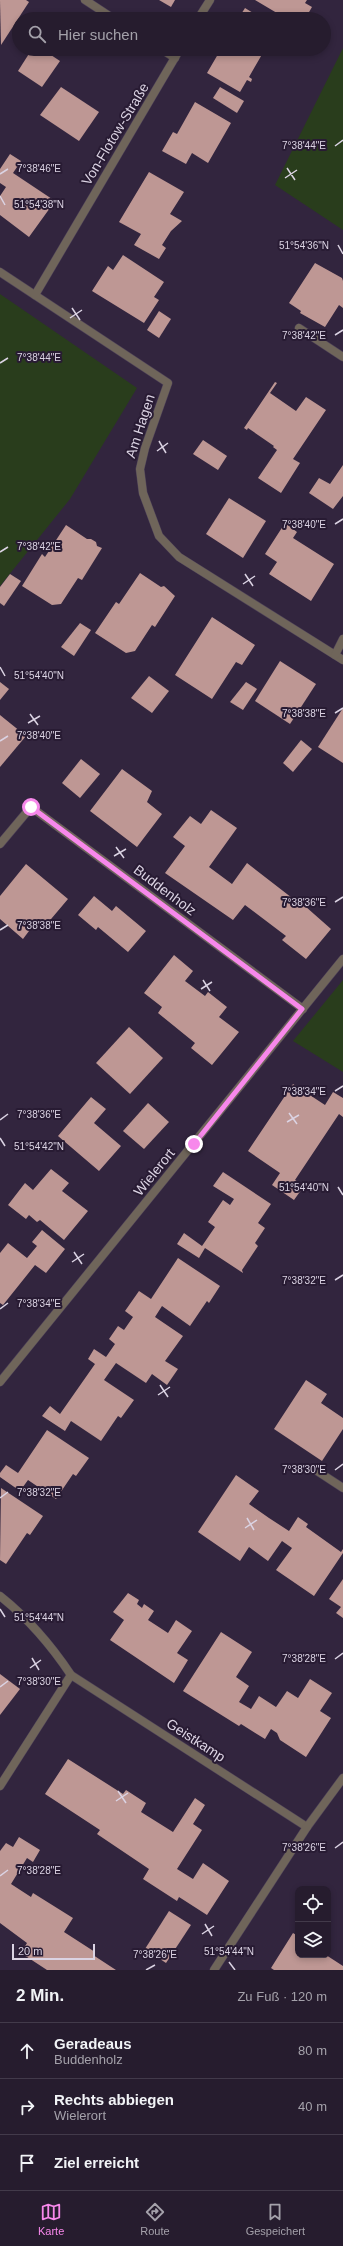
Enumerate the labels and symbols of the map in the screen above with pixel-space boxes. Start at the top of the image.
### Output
street label: Von-Flotow-Straße [78,80,152,188]
text: 7°38'44"E [282,140,326,151]
text: 7°38'46"E [17,163,61,174]
text: 51°54'38"N [14,199,64,210]
text: 51°54'36"N [279,240,329,251]
text: 7°38'42"E [282,330,326,341]
text: 7°38'44"E [17,352,61,363]
street label: Am Hagen [122,392,158,460]
text: 7°38'40"E [282,519,326,530]
text: 7°38'42"E [17,541,61,552]
text: 51°54'40"N [14,670,64,681]
text: 7°38'38"E [282,708,326,719]
text: 7°38'40"E [17,730,61,741]
route start [22,798,40,816]
street label: Buddenholz [131,861,199,919]
text: 7°38'36"E [282,897,326,908]
text: 7°38'38"E [17,920,61,931]
text: 7°38'34"E [282,1086,326,1097]
text: 7°38'36"E [17,1109,61,1120]
route end [185,1135,203,1153]
text: 51°54'42"N [14,1141,64,1152]
street label: Wielerort [130,1145,178,1199]
text: 51°54'40"N [279,1182,329,1193]
text: 7°38'32"E [282,1275,326,1286]
text: 7°38'34"E [17,1298,61,1309]
text: 7°38'30"E [282,1464,326,1475]
text: 7°38'32"E [17,1487,61,1498]
text: 51°54'44"N [14,1612,64,1623]
text: 7°38'28"E [282,1653,326,1664]
text: 7°38'30"E [17,1676,61,1687]
street label: Geistkamp [164,1715,229,1765]
text: 7°38'26"E [282,1842,326,1853]
text: 7°38'28"E [17,1865,61,1876]
scale bar [12,1942,95,1961]
text: 51°54'44"N [204,1946,254,1957]
text: 7°38'26"E [133,1949,177,1960]

